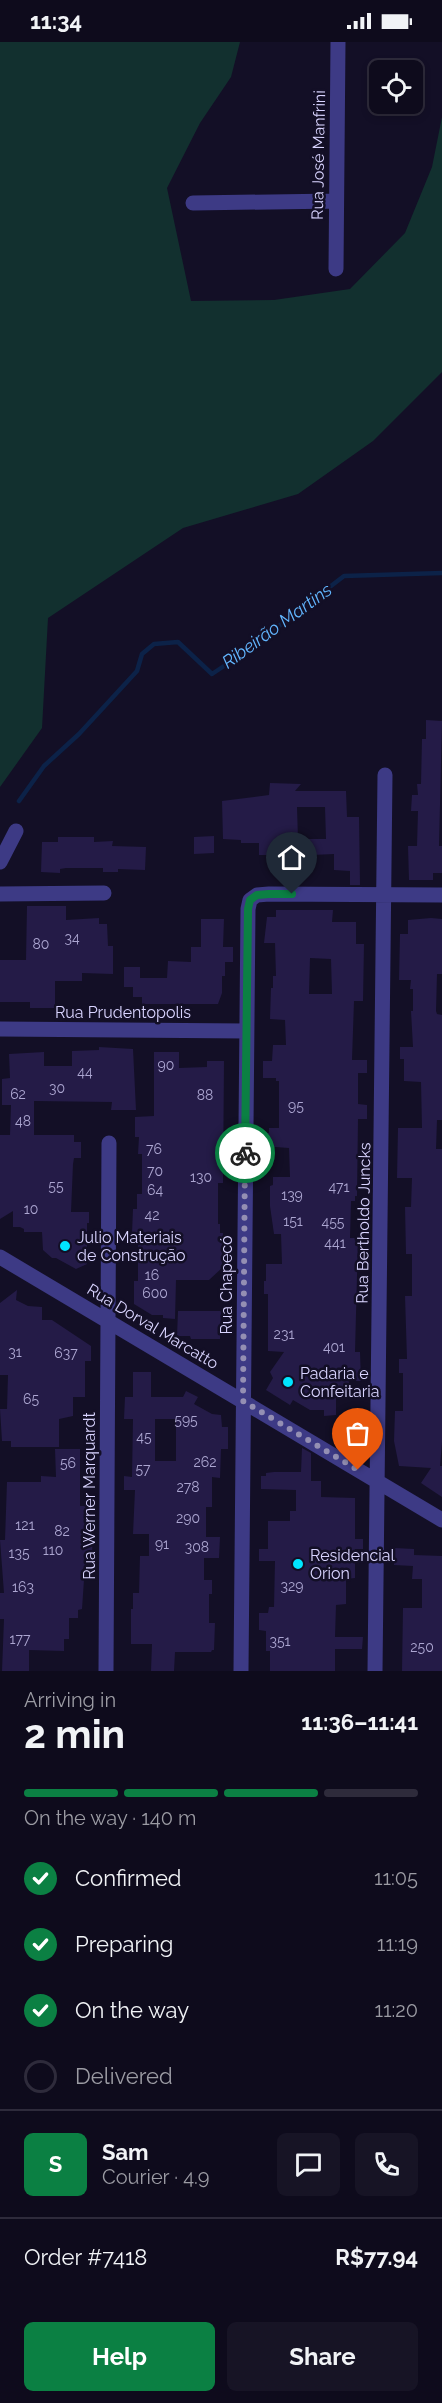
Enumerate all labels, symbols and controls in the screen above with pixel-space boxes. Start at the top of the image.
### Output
text: 11:34 [30,8,82,34]
map controls [369,60,423,114]
button: locate [369,60,423,114]
street label: Rua José Manfrini [308,90,329,220]
water label: Ribeirão Martins [218,578,336,672]
pin [266,832,317,894]
icon: home [275,841,308,874]
house number: 34 [64,930,80,946]
house number: 80 [33,936,49,952]
street label: Rua Prudentopolis [55,1003,191,1022]
house number: 90 [158,1057,174,1073]
house number: 44 [77,1064,93,1080]
house number: 30 [49,1080,65,1096]
house number: 62 [10,1086,26,1102]
house number: 88 [197,1087,213,1103]
house number: 95 [288,1098,304,1114]
house number: 48 [15,1113,31,1129]
courier [215,1123,275,1183]
icon: bike [229,1137,262,1170]
house number: 76 [146,1141,162,1157]
street label: Rua Bertholdo Juncks [353,1142,374,1304]
house number: 70 [147,1163,163,1179]
house number: 130 [190,1169,212,1185]
house number: 55 [48,1178,64,1194]
house number: 471 [328,1179,350,1195]
house number: 64 [147,1182,163,1198]
house number: 139 [281,1187,303,1203]
house number: 10 [24,1201,38,1217]
house number: 42 [145,1207,159,1223]
house number: 151 [283,1213,303,1229]
house number: 455 [322,1214,345,1230]
place label: Julio Materiais de Construção [77,1228,185,1265]
street label: Rua Chapecó [217,1235,236,1335]
house number: 441 [324,1235,346,1251]
marker: Julio Materiais de Construção [58,1239,72,1253]
house number: 16 [145,1267,159,1283]
street label: Rua Dorval Marcatto [84,1280,222,1373]
house number: 600 [142,1285,168,1301]
house number: 231 [274,1326,294,1342]
house number: 401 [323,1339,345,1355]
house number: 31 [8,1344,22,1360]
house number: 637 [54,1345,78,1361]
place label: Padaria e Confeitaria [300,1364,380,1401]
marker: Padaria e Confeitaria [281,1375,295,1389]
house number: 65 [23,1391,39,1407]
pin [332,1408,383,1470]
street label: Rua Werner Marquardt [80,1412,99,1580]
house number: 595 [174,1412,198,1428]
icon: bag [341,1417,374,1450]
house number: 45 [136,1429,152,1445]
house number: 262 [193,1454,217,1470]
house number: 56 [60,1455,76,1471]
house number: 57 [135,1461,151,1477]
house number: 278 [176,1479,200,1495]
house number: 290 [176,1510,200,1526]
house number: 121 [15,1517,35,1533]
house number: 82 [54,1523,70,1539]
house number: 91 [155,1536,169,1552]
house number: 308 [185,1539,209,1555]
house number: 110 [43,1542,63,1558]
house number: 135 [8,1545,30,1561]
place label: Residencial Orion [310,1546,395,1583]
marker: Residencial Orion [291,1557,305,1571]
house number: 329 [281,1578,303,1594]
house number: 163 [12,1579,34,1595]
house number: 177 [10,1631,31,1647]
house number: 351 [269,1633,291,1649]
house number: 250 [410,1639,434,1655]
text: Arriving in [24,1688,116,1712]
text: 11:36–11:41 [301,1709,418,1735]
text: 2 min [24,1711,125,1757]
text: On the way · 140 m [24,1806,196,1830]
icon: check [24,1862,57,1895]
text: Confirmed [75,1865,182,1891]
text: 11:05 [374,1866,418,1890]
icon: check [24,1928,57,1961]
text: Preparing [75,1931,173,1957]
text: 11:19 [377,1932,418,1956]
icon: check [24,1994,57,2027]
text: On the way [75,1997,189,2023]
text: 11:20 [374,1998,418,2022]
text: Delivered [75,2063,173,2089]
button: chat [277,2133,340,2196]
button: phone [355,2133,418,2196]
text: Sam [102,2139,149,2165]
text: S [49,2151,62,2177]
text: Courier · 4.9 [102,2165,210,2189]
text: Order #7418 [24,2244,147,2270]
text: R$77.94 [335,2244,418,2270]
button: Help [24,2322,215,2391]
button: Share [227,2322,418,2391]

